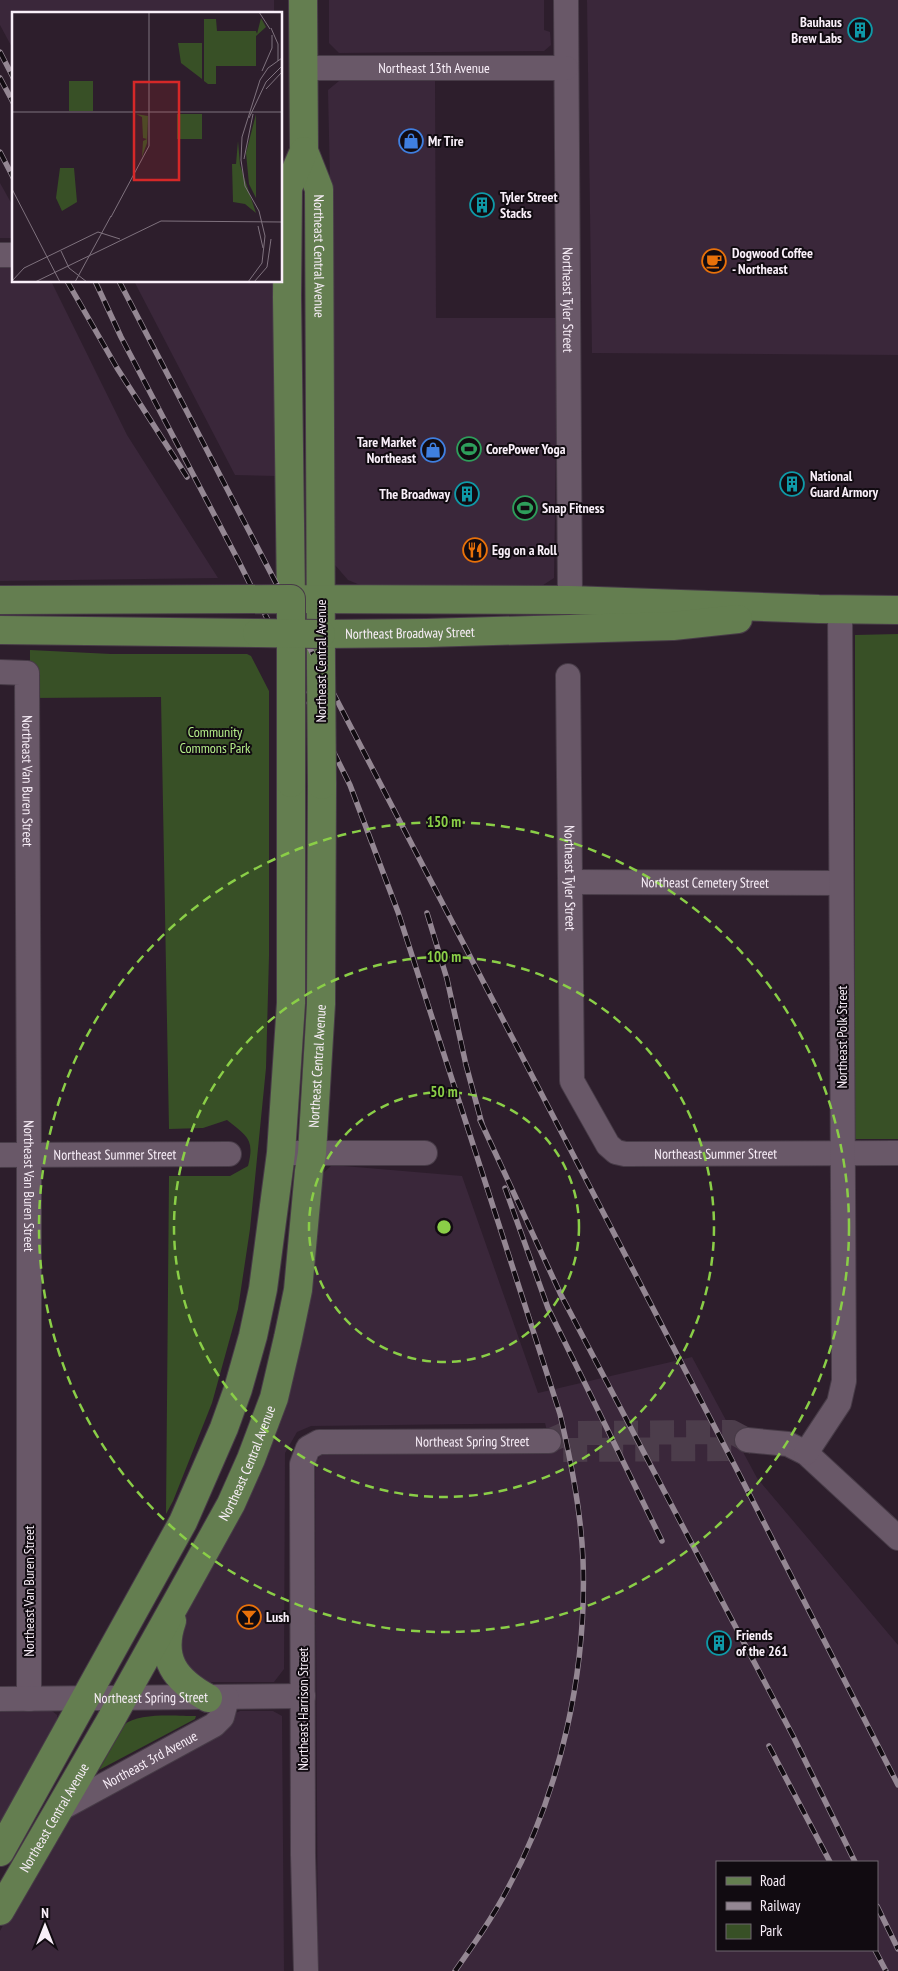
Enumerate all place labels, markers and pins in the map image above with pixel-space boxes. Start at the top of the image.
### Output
place label: Bauhaus Brew Labs [791,13,842,47]
building icon: Bauhaus Brew Labs [847,17,873,43]
shop icon: Mr Tire [398,128,424,154]
place label: Mr Tire [428,132,464,150]
place label: Tyler Street Stacks [500,188,558,222]
building icon: Tyler Street Stacks [469,192,495,218]
place label: Dogwood Coffee - Northeast [732,244,813,278]
cafe icon: Dogwood Coffee - Northeast [701,248,727,274]
place label: Tare Market Northeast [357,433,416,467]
sports icon: CorePower Yoga [456,436,482,462]
shop icon: Tare Market Northeast [420,437,446,463]
place label: CorePower Yoga [486,440,566,458]
place label: National Guard Armory [810,467,879,501]
building icon: National Guard Armory [779,471,805,497]
building icon: The Broadway [454,481,480,507]
place label: The Broadway [379,485,450,503]
sports icon: Snap Fitness [512,495,538,521]
place label: Snap Fitness [542,499,605,517]
restaurant icon: Egg on a Roll [462,537,488,563]
place label: Egg on a Roll [492,541,557,559]
centre of rings [435,1218,453,1236]
bar icon: Lush [236,1604,262,1630]
place label: Lush [266,1608,289,1626]
place label: Friends of the 261 [736,1626,788,1660]
building icon: Friends of the 261 [706,1630,732,1656]

